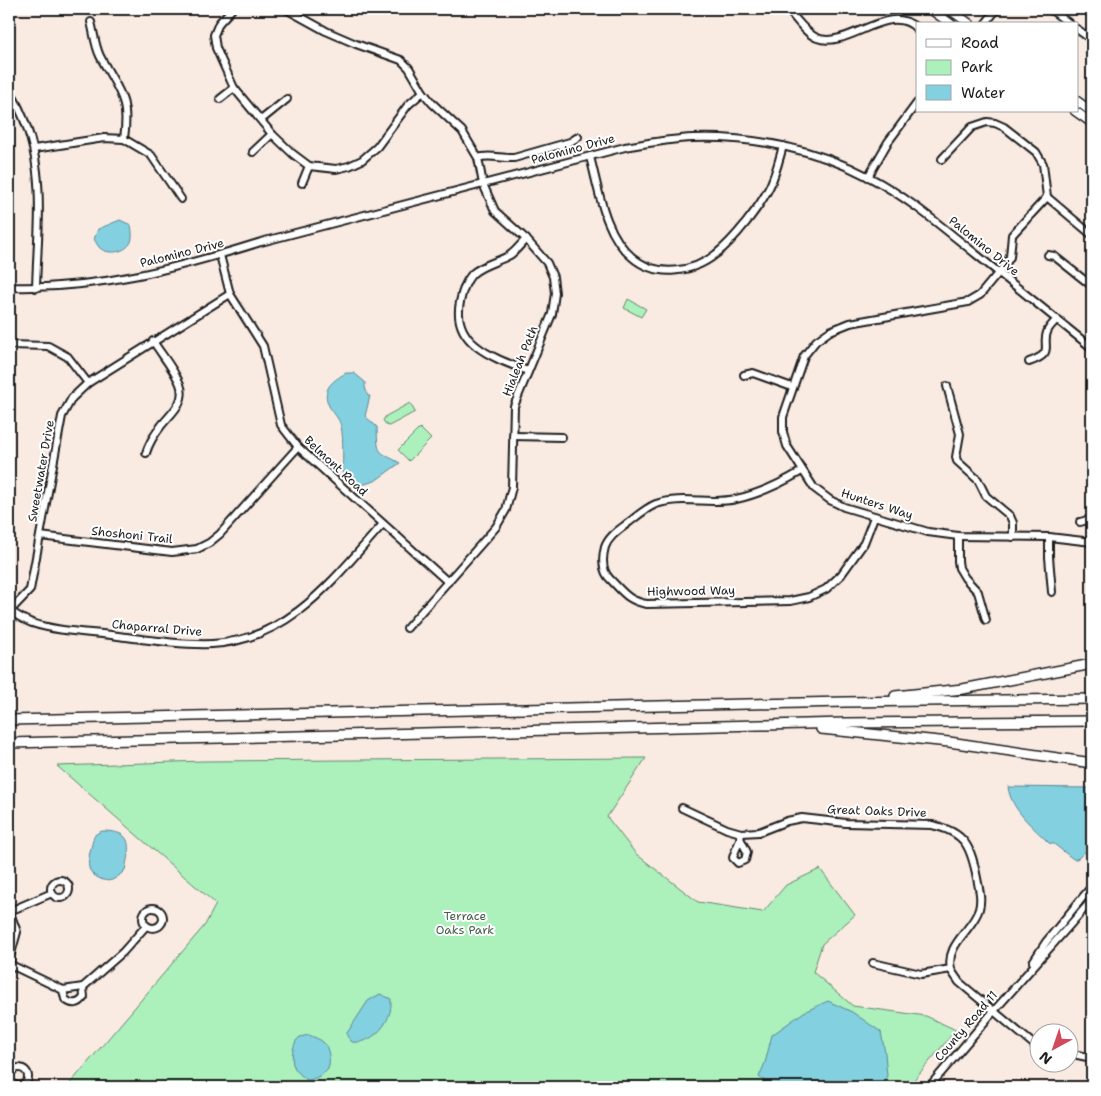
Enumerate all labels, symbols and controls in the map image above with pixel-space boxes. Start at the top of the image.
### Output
legend [916,22,1078,112]
text: Road [961,33,999,53]
text: Park [961,57,993,77]
text: Water [961,83,1005,103]
street label: Palomino Drive [529,130,617,168]
street label: Palomino Drive [946,213,1023,279]
street label: Palomino Drive [138,235,226,271]
street label: Hialeah Path [499,323,541,399]
street label: Sweetwater Drive [24,419,58,523]
street label: Belmont Road [301,432,372,500]
street label: Hunters Way [839,485,915,523]
street label: Shoshoni Trail [91,523,174,547]
street label: Highwood Way [647,582,735,600]
street label: Chaparral Drive [111,616,203,640]
street label: Great Oaks Drive [827,801,927,821]
park label: Terrace Oaks Park [436,908,494,938]
street label: County Road 11 [931,987,1001,1065]
north arrow [1028,1024,1078,1074]
text: N [1036,1047,1056,1068]

